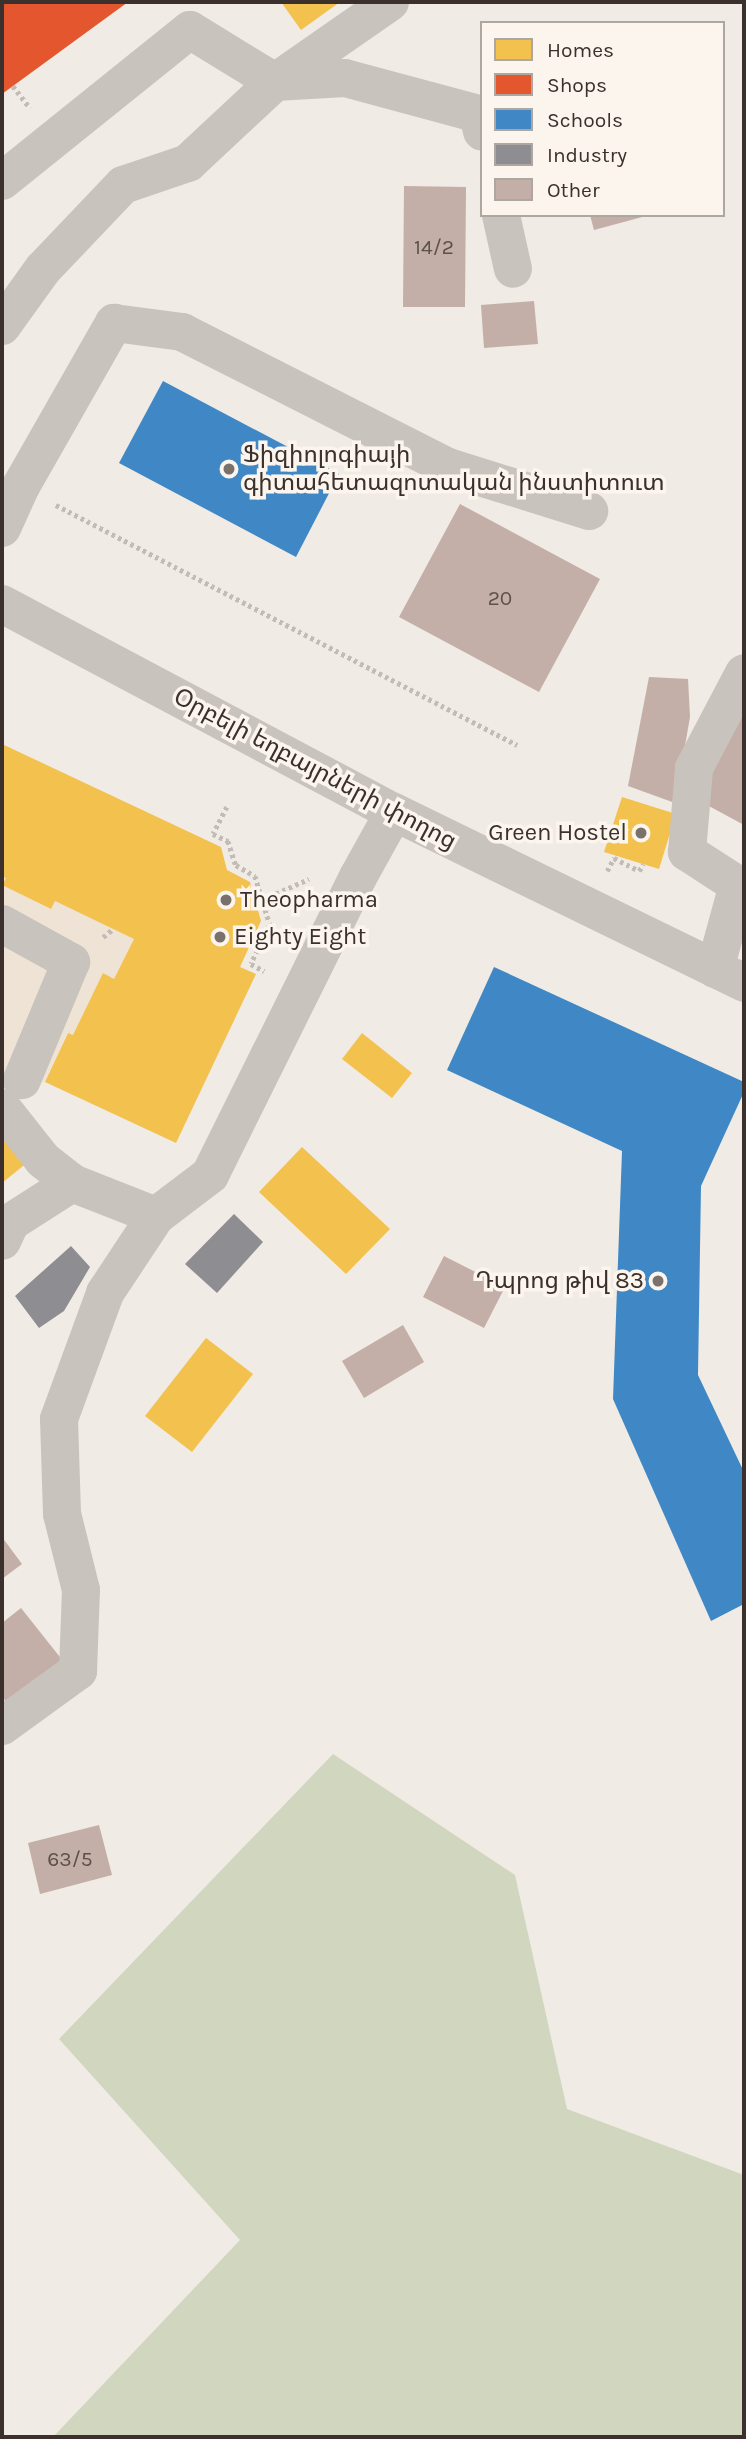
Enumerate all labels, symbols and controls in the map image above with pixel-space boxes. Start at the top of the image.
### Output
legend [480,21,725,217]
text: Homes [547,38,614,62]
text: Shops [547,73,607,97]
text: Schools [547,108,623,132]
text: Industry [547,143,627,167]
text: Other [547,178,600,202]
house number: 14/2 [414,234,454,260]
place label: Ֆիզիոլոգիայի գիտահետազոտական ինստիտուտ [243,441,664,497]
marker: Ֆիզիոլոգիայի գիտահետազոտական ինստիտուտ [221,461,237,477]
house number: 20 [488,585,512,611]
street label: Օրբելի եղբայրների փողոց [169,682,461,856]
place label: Green Hostel [488,819,627,847]
marker: Green Hostel [633,825,649,841]
place label: Theopharma [240,886,378,914]
marker: Theopharma [218,892,234,908]
place label: Eighty Eight [234,923,366,951]
marker: Eighty Eight [212,929,228,945]
place label: Դպրոց թիվ 83 [476,1267,644,1295]
marker: Դպրոց թիվ 83 [650,1273,666,1289]
house number: 63/5 [47,1846,93,1872]

